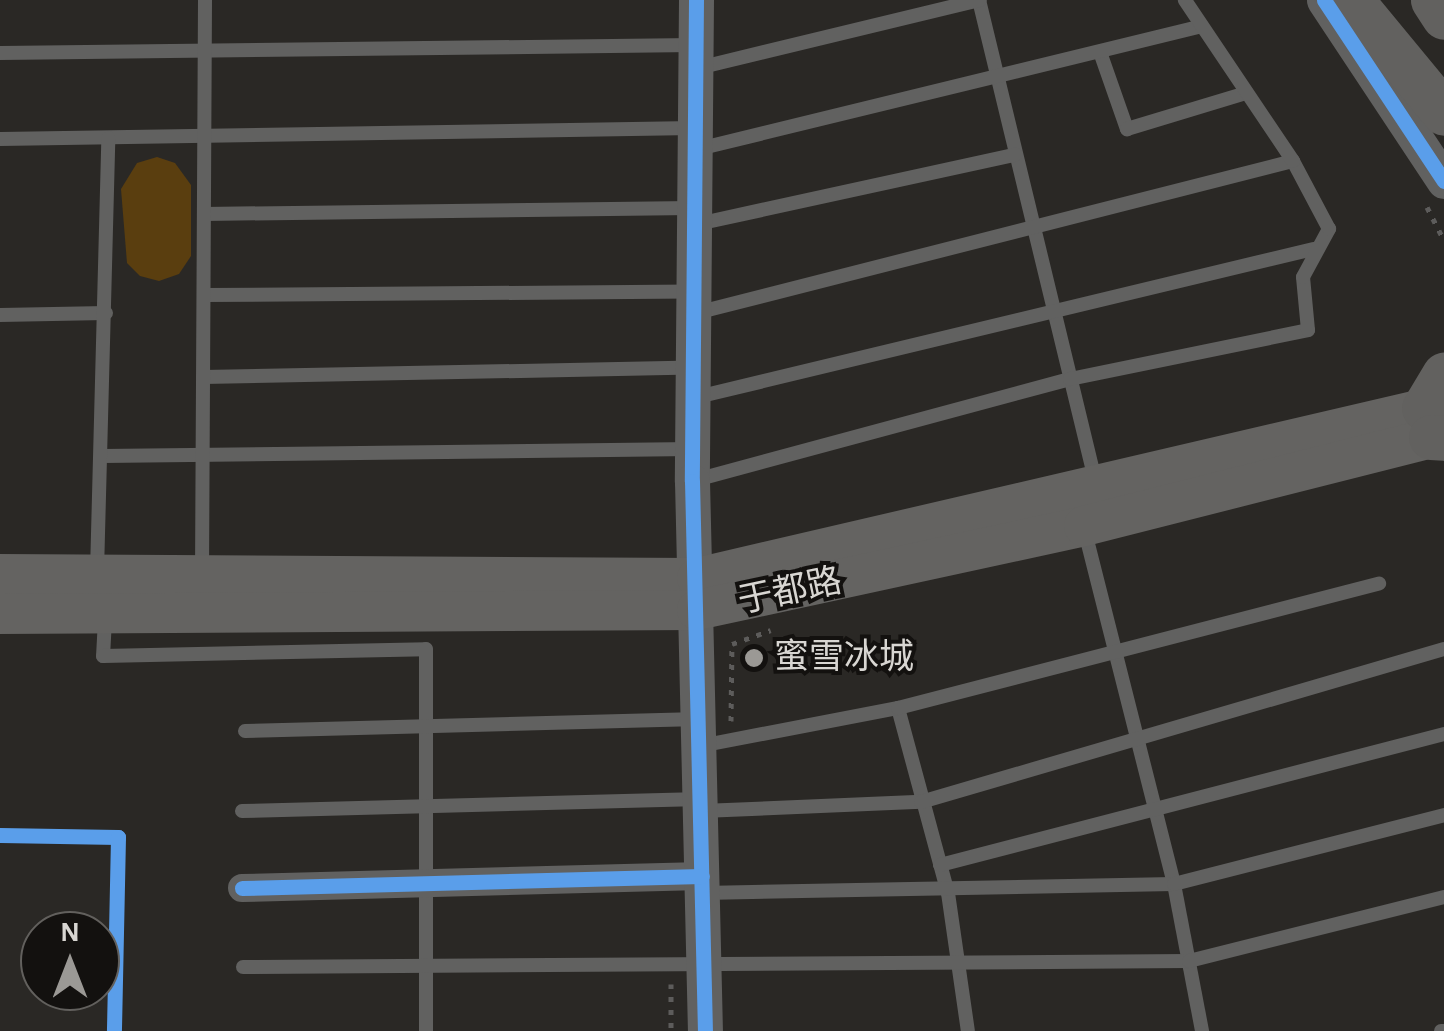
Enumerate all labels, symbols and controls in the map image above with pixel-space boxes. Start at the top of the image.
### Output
street label: 于都路 [734,561,846,623]
place label: 蜜雪冰城 [774,637,914,679]
marker: 蜜雪冰城 [743,647,765,669]
north arrow [20,911,120,1011]
text: N [60,919,80,947]

